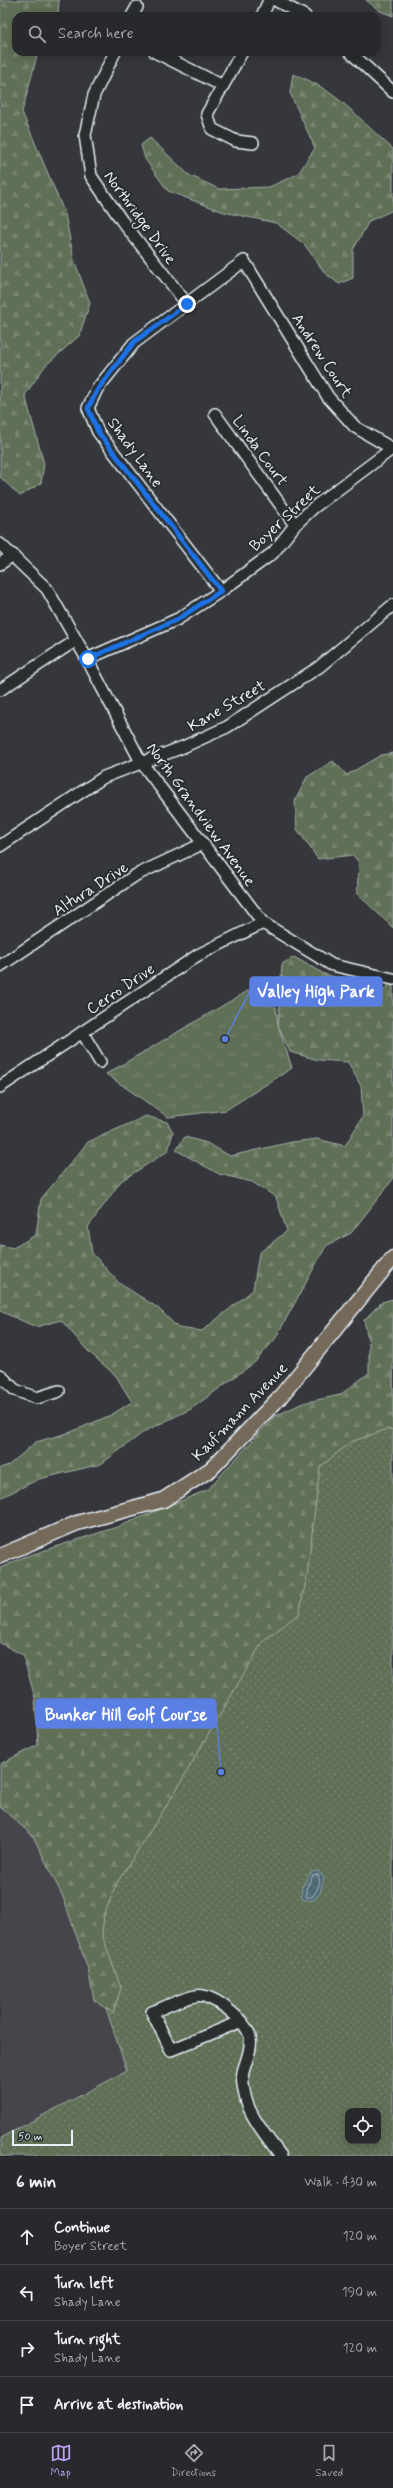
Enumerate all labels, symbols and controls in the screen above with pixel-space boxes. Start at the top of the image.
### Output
search box [12,12,381,56]
icon: search [26,23,48,45]
text: Search here [58,24,134,44]
street label: Northridge Drive [98,167,181,270]
route end [178,295,196,313]
street label: Andrew Court [287,310,357,403]
street label: Linda Court [227,411,293,491]
street label: Shady Lane [102,414,167,492]
street label: Boyer Street [245,479,326,556]
route start [79,650,97,668]
street label: Kane Street [184,675,270,737]
street label: North Grandview Avenue [141,739,260,891]
street label: Altura Drive [49,857,133,921]
street label: Cerro Drive [83,959,159,1020]
callout: Valley High Park [250,977,382,1006]
text: Valley High Park [257,981,375,1006]
street label: Kaufmann Avenue [188,1358,293,1466]
callout: Bunker Hill Golf Course [36,1699,216,1728]
text: Bunker Hill Golf Course [45,1704,207,1726]
map controls [345,2108,381,2144]
button: locate [345,2108,381,2144]
scale bar [12,2128,73,2147]
text: 50 m [18,2130,43,2144]
text: 6 min [16,2171,56,2193]
text: Walk · 430 m [304,2174,377,2191]
text: Continue [54,2218,110,2238]
icon: ahead [16,2226,38,2248]
text: 120 m [343,2228,377,2245]
text: Boyer Street [54,2238,127,2255]
text: Turn left [54,2274,114,2294]
icon: left [16,2282,38,2304]
text: 190 m [342,2284,377,2301]
text: Shady Lane [54,2294,121,2311]
text: Turn right [54,2330,121,2350]
icon: right [16,2338,38,2360]
text: 120 m [343,2340,377,2357]
text: Shady Lane [54,2350,121,2367]
icon: arrive [16,2394,38,2416]
text: Arrive at destination [54,2395,183,2415]
tab: Map [50,2442,72,2480]
tab: Directions [171,2442,216,2480]
tab: Saved [316,2442,343,2480]

